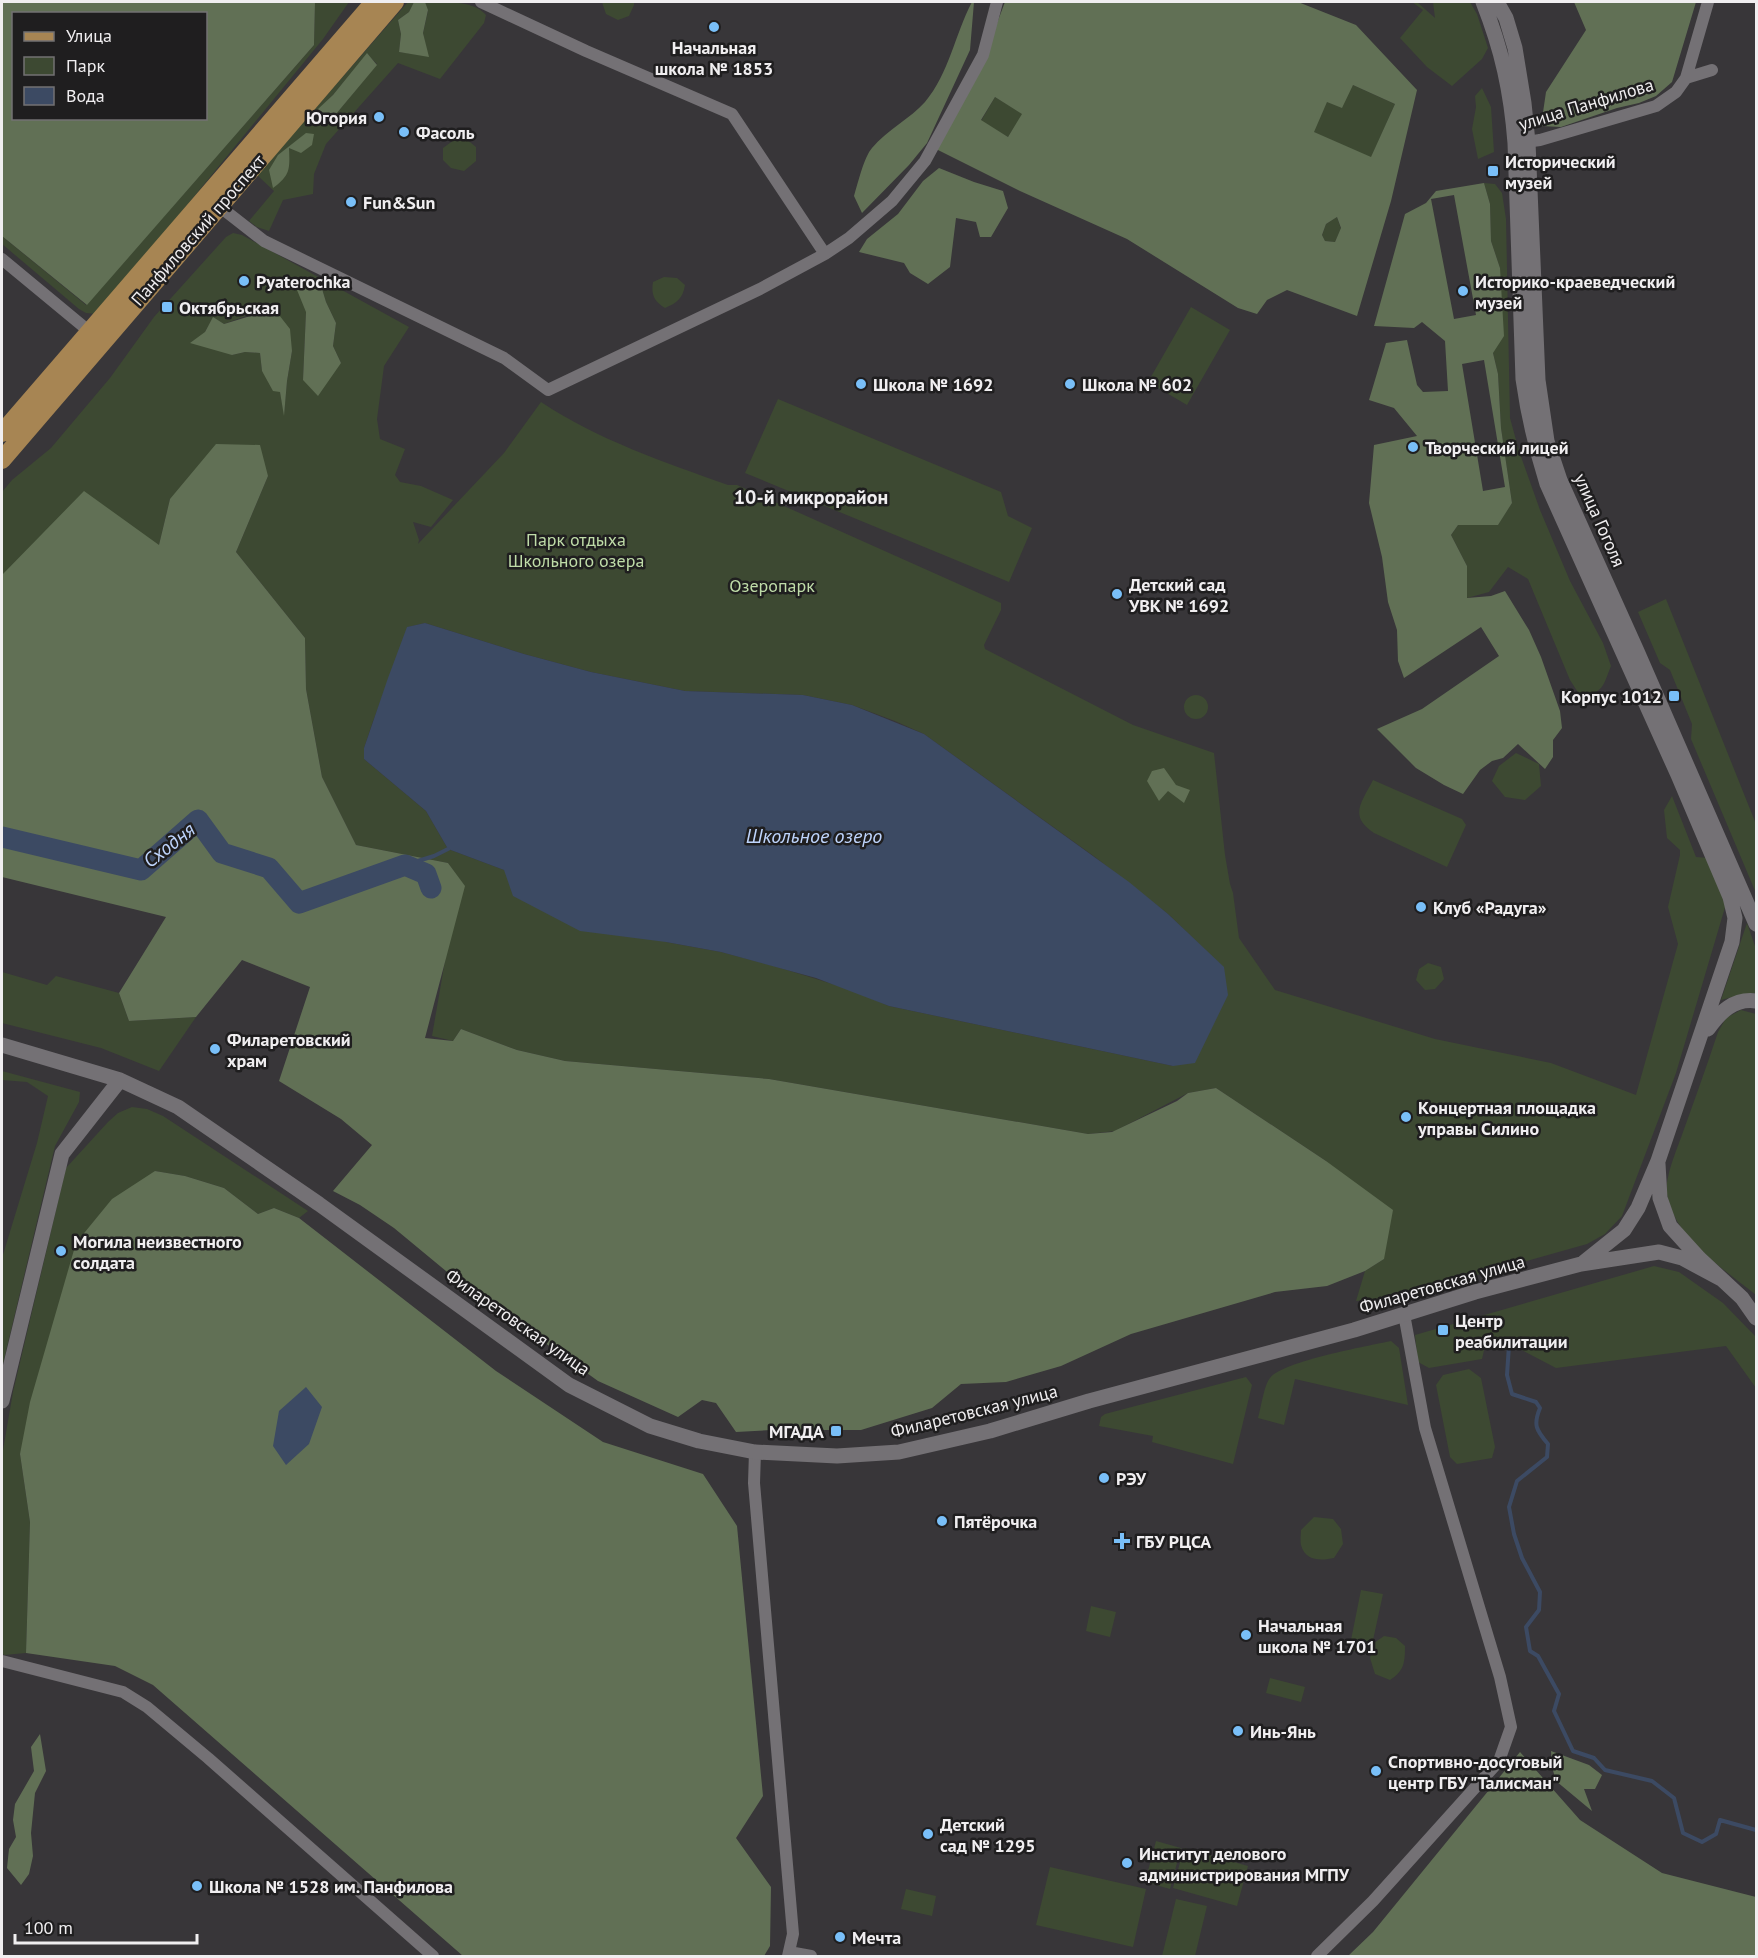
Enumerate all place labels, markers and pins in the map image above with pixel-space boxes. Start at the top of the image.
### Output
marker: Начальная школа № 1853 [707,20,721,34]
place label: Начальная школа № 1853 [655,36,773,80]
place label: Югория [306,106,367,129]
marker: Югория [372,110,386,124]
place label: Фасоль [416,121,475,144]
marker: Фасоль [397,125,411,139]
place label: Исторический музей [1505,150,1616,194]
marker: Исторический музей [1486,164,1500,178]
place label: Fun&Sun [363,191,435,214]
marker: Fun&Sun [344,195,358,209]
place label: Pyaterochka [256,270,351,293]
place label: Историко-краеведческий музей [1475,270,1675,314]
marker: Pyaterochka [237,274,251,288]
marker: Историко-краеведческий музей [1456,284,1470,298]
place label: Октябрьская [179,296,279,319]
marker: Октябрьская [160,300,174,314]
place label: Школа № 1692 [873,373,993,396]
place label: Школа № 602 [1082,373,1192,396]
marker: Школа № 1692 [854,377,868,391]
marker: Школа № 602 [1063,377,1077,391]
place label: Творческий лицей [1425,436,1569,459]
marker: Творческий лицей [1406,440,1420,454]
place label: Детский сад УВК № 1692 [1128,573,1229,617]
marker: Детский сад УВК № 1692 [1110,587,1124,601]
place label: Корпус 1012 [1561,685,1662,708]
marker: Корпус 1012 [1667,689,1681,703]
place label: Клуб «Радуга» [1433,896,1547,919]
marker: Клуб «Радуга» [1414,900,1428,914]
place label: Филаретовский храм [227,1028,351,1072]
marker: Филаретовский храм [208,1042,222,1056]
place label: Концертная площадка управы Силино [1417,1096,1596,1140]
marker: Концертная площадка управы Силино [1399,1110,1413,1124]
place label: Могила неизвестного солдата [73,1230,242,1274]
marker: Могила неизвестного солдата [54,1244,68,1258]
place label: Центр реабилитации [1455,1309,1567,1353]
marker: Центр реабилитации [1436,1323,1450,1337]
place label: МГАДА [769,1420,824,1443]
marker: МГАДА [829,1424,843,1438]
place label: РЭУ [1116,1467,1147,1490]
marker: РЭУ [1097,1471,1111,1485]
place label: Пятёрочка [954,1510,1037,1533]
marker: Пятёрочка [935,1514,949,1528]
place label: ГБУ РЦСА [1136,1530,1211,1553]
marker: ГБУ РЦСА [1113,1532,1131,1550]
place label: Начальная школа № 1701 [1258,1614,1376,1658]
marker: Начальная школа № 1701 [1239,1628,1253,1642]
place label: Инь-Янь [1250,1720,1316,1743]
marker: Инь-Янь [1231,1724,1245,1738]
place label: Спортивно-досуговый центр ГБУ "Талисман" [1388,1750,1562,1794]
marker: Спортивно-досуговый центр ГБУ "Талисман" [1369,1764,1383,1778]
place label: Детский сад № 1295 [940,1813,1035,1857]
marker: Детский сад № 1295 [921,1827,935,1841]
place label: Институт делового администрирования МГПУ [1139,1842,1350,1886]
marker: Институт делового администрирования МГПУ [1120,1856,1134,1870]
place label: Школа № 1528 им. Панфилова [209,1875,453,1898]
marker: Школа № 1528 им. Панфилова [190,1879,204,1893]
place label: Мечта [852,1926,901,1949]
marker: Мечта [833,1930,847,1944]

